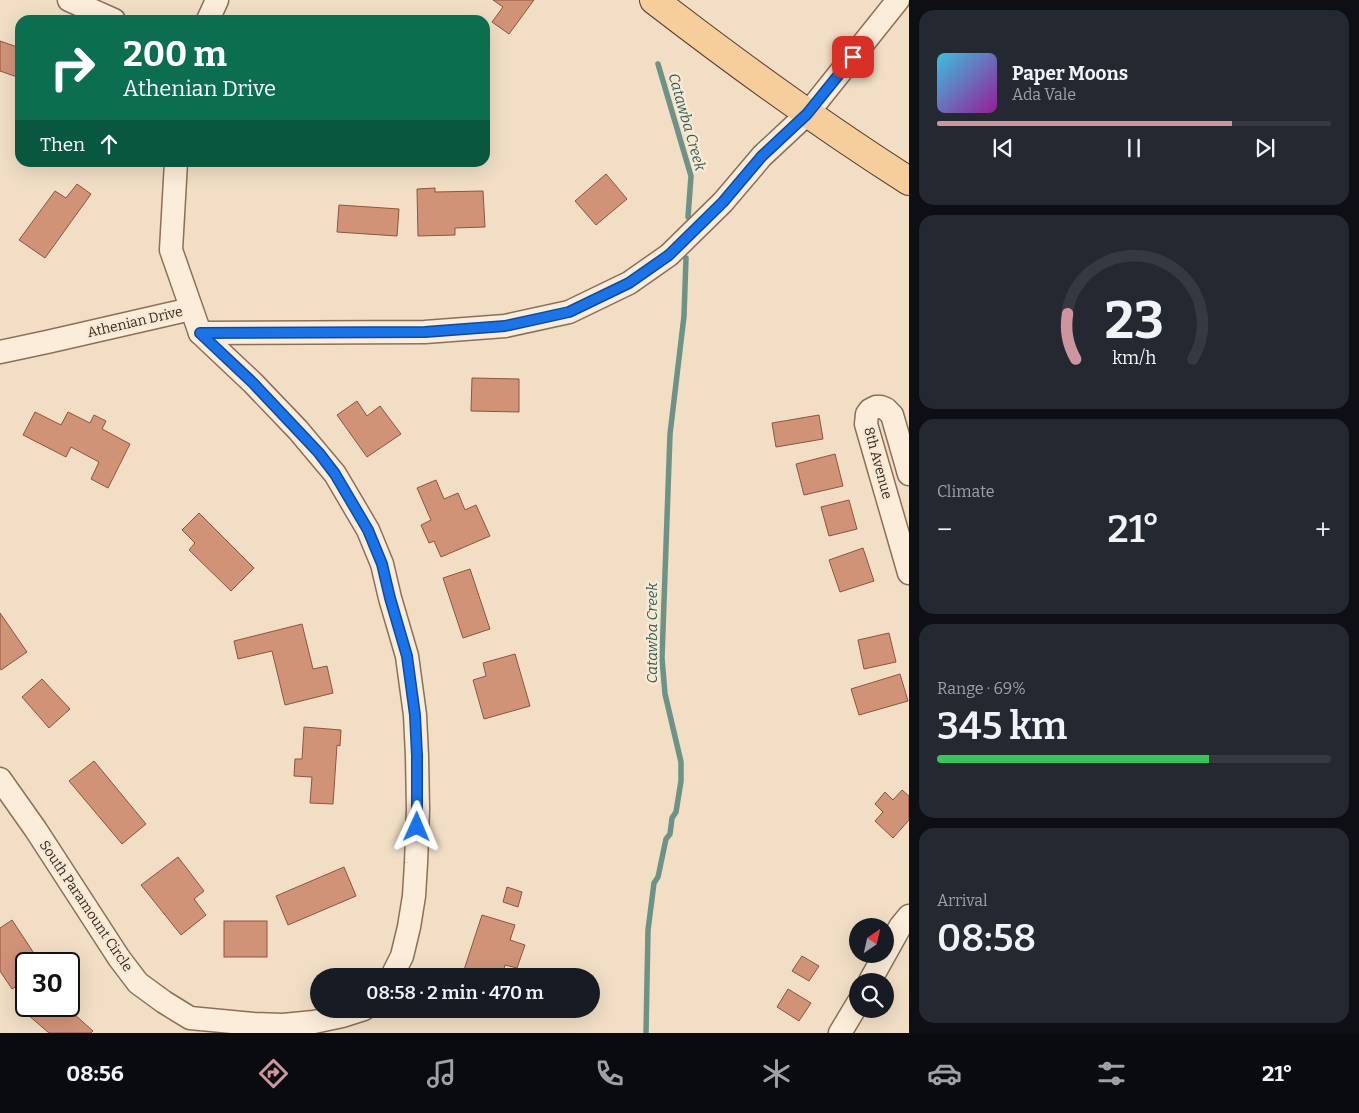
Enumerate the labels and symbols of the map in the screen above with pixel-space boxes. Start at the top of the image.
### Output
pin [832,36,874,78]
water label: Catawba Creek [664,71,710,174]
street label: Athenian Drive [86,303,184,341]
street label: 8th Avenue [860,425,896,501]
water label: Catawba Creek [643,582,661,683]
position arrow [390,800,442,852]
street label: South Paramount Circle [36,837,136,975]
north arrow [849,918,894,962]
speed limit sign: 30 [15,952,80,1017]

